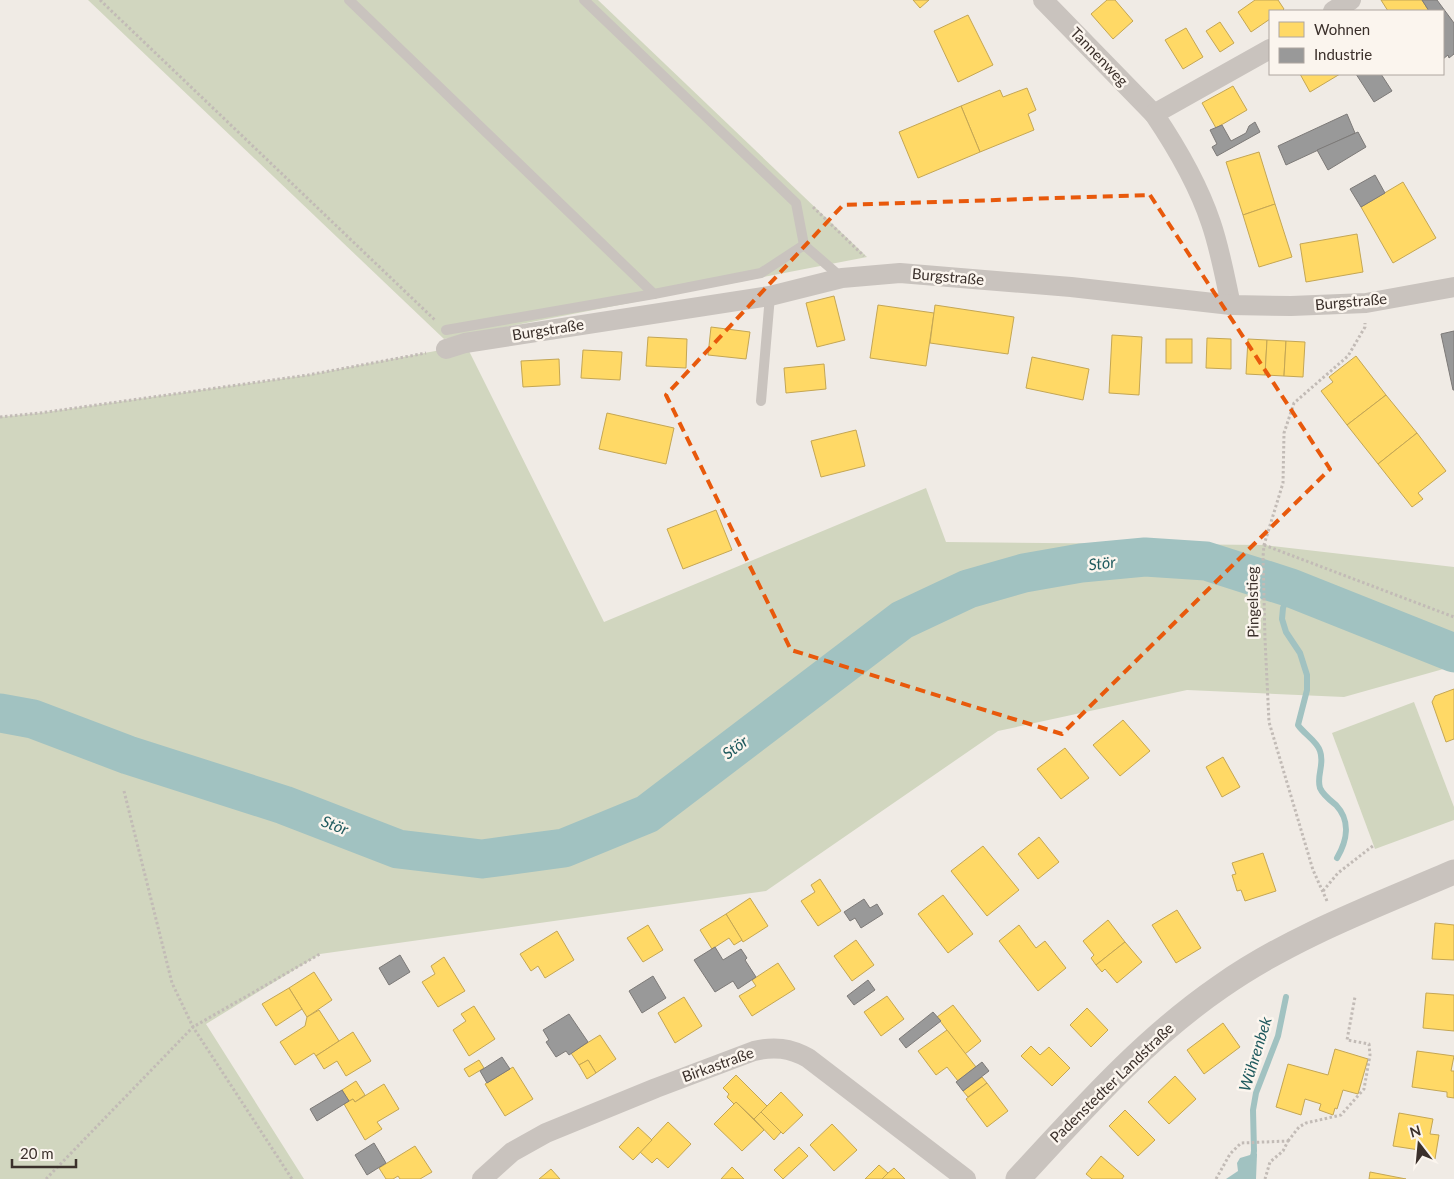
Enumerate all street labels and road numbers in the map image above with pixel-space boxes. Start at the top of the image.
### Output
street label: Tannenweg [1067,23,1132,90]
street label: Burgstraße [911,264,985,288]
street label: Burgstraße [1314,289,1388,313]
street label: Burgstraße [511,314,585,344]
street label: Pingelstieg [1242,566,1262,638]
street label: Padenstedter Landstraße [1046,1019,1177,1146]
street label: Birkastraße [679,1043,756,1085]

